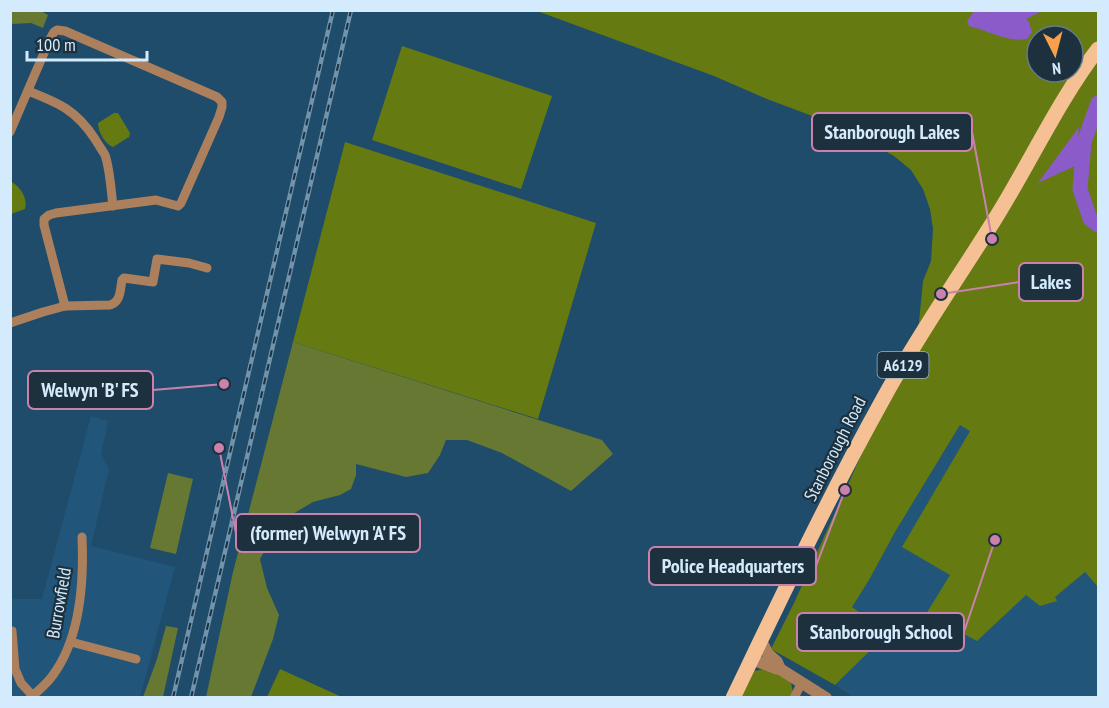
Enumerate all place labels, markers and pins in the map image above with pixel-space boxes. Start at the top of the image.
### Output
callout: Stanborough Lakes [812,113,972,151]
callout: Lakes [1019,263,1083,301]
callout: Welwyn 'B' FS [28,371,153,409]
callout: (former) Welwyn 'A' FS [236,514,420,552]
callout: Police Headquarters [649,547,816,585]
callout: Stanborough School [797,613,964,651]

